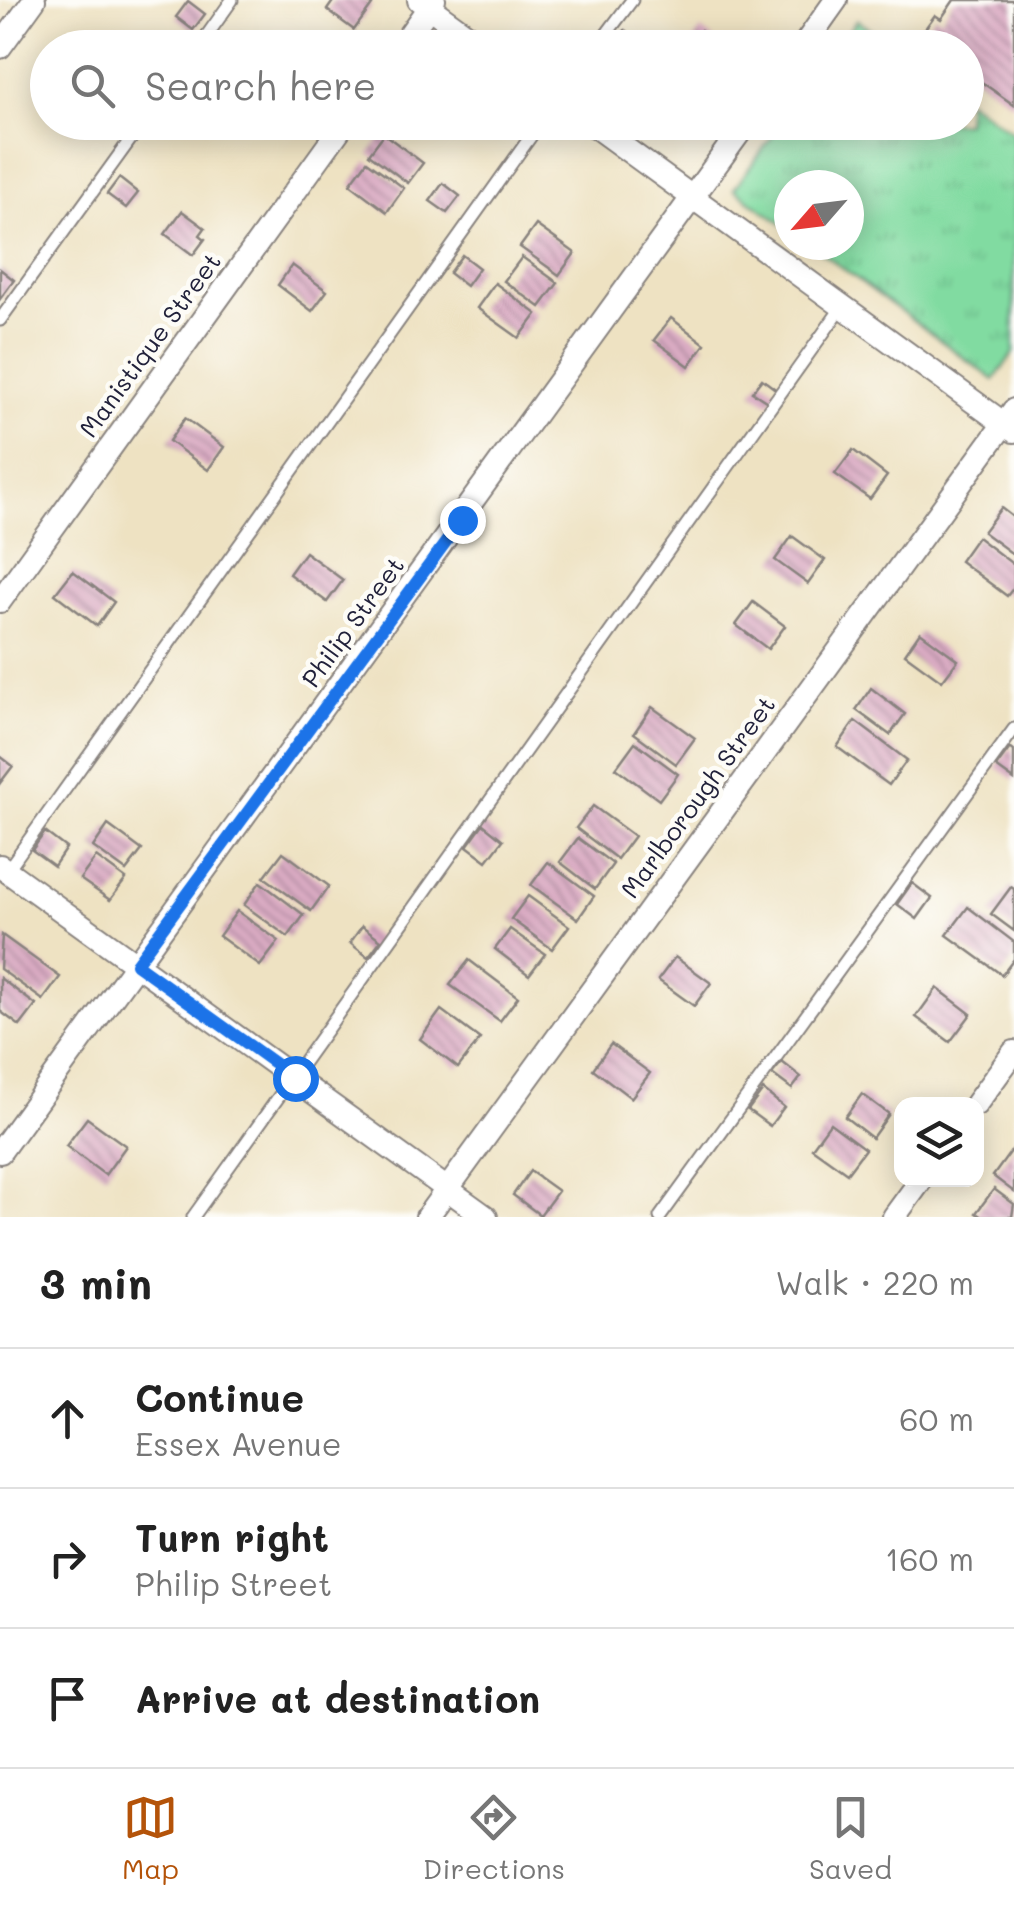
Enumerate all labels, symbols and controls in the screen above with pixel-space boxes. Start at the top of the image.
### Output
search box [30,30,984,140]
icon: search [65,58,120,113]
text: Search here [145,60,376,110]
north arrow [774,170,864,260]
street label: Manistique Street [71,246,227,443]
route end [440,498,486,544]
street label: Philip Street [294,550,410,693]
street label: Marlborough Street [613,689,781,904]
route start [273,1056,319,1102]
map controls [894,1097,984,1187]
button: layers [894,1097,984,1187]
text: 3 min [40,1255,152,1310]
text: Walk · 220 m [775,1261,974,1303]
text: Continue [135,1372,304,1422]
icon: ahead [40,1391,95,1446]
text: 60 m [899,1397,974,1439]
text: Essex Avenue [135,1422,342,1464]
text: Turn right [135,1512,329,1562]
icon: right [40,1531,95,1586]
text: 160 m [885,1537,974,1579]
text: Philip Street [135,1562,332,1604]
icon: arrive [40,1671,95,1726]
text: Arrive at destination [135,1673,540,1723]
tab: Map [122,1790,179,1886]
tab: Directions [423,1790,565,1886]
tab: Saved [809,1790,892,1886]

